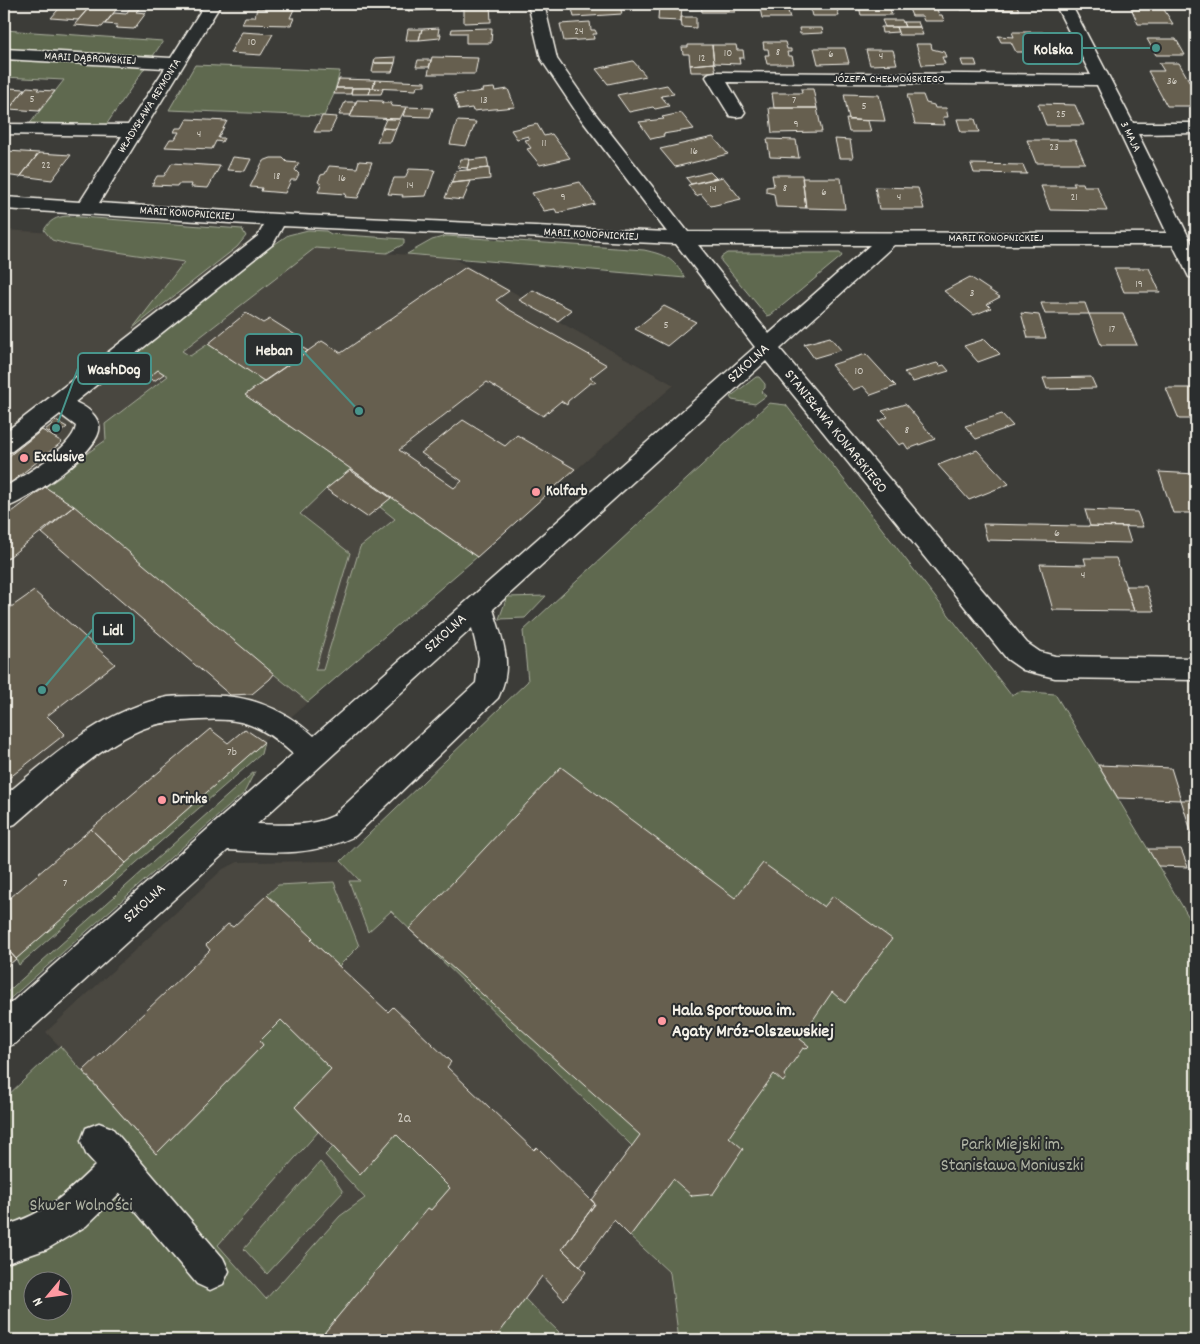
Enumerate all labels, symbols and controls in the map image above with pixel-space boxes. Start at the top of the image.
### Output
house number: 24 [574,24,584,40]
callout: Kolska [1023,33,1082,64]
house number: 10 [248,35,256,51]
text: Kolska [1033,39,1074,62]
house number: 8 [776,45,780,61]
house number: 10 [724,46,732,62]
house number: 6 [828,47,834,63]
street label: MARII DĄBROWSKIEJ [44,48,136,70]
house number: 4 [879,49,883,65]
house number: 12 [698,51,706,67]
street label: WŁADYSŁAWA REYMONTA [114,55,186,157]
street label: JÓZEFA CHEŁMOŃSKIEGO [833,71,945,88]
house number: 36 [1167,74,1177,90]
house number: 5 [29,92,35,108]
house number: 13 [480,93,488,109]
house number: 7 [792,93,796,109]
house number: 5 [861,99,867,115]
house number: 25 [1056,107,1066,123]
house number: 9 [793,117,799,133]
street label: 3 MAJA [1115,119,1145,156]
house number: 4 [197,127,201,143]
house number: 11 [542,136,546,152]
house number: 23 [1049,140,1059,156]
house number: 16 [690,144,698,160]
house number: 22 [41,158,51,174]
house number: 18 [274,169,280,185]
house number: 16 [338,171,346,187]
house number: 14 [407,178,413,194]
house number: 8 [783,181,787,197]
house number: 14 [710,182,716,198]
house number: 6 [821,185,827,201]
house number: 9 [560,190,566,206]
house number: 4 [897,190,901,206]
house number: 21 [1070,190,1078,206]
street label: MARII KONOPNICKIEJ [139,202,235,226]
street label: MARII KONOPNICKIEJ [543,224,639,246]
street label: MARII KONOPNICKIEJ [949,230,1043,247]
house number: 19 [1135,277,1143,293]
house number: 3 [970,286,975,302]
house number: 5 [663,318,669,334]
house number: 17 [1109,322,1115,338]
callout: Heban [245,334,302,365]
street label: SZKOLNA [723,339,775,389]
text: Heban [255,340,293,363]
callout: WashDog [78,353,151,384]
text: WashDog [87,359,141,382]
house number: 10 [854,363,864,380]
street label: STANISŁAWA KONARSKIEGO [778,365,892,499]
house number: 8 [905,422,910,439]
place label: Exclusive [34,447,85,469]
marker: Exclusive [18,452,30,464]
place label: Kolfarb [546,481,588,503]
marker: Kolfarb [530,486,542,498]
house number: 6 [1054,525,1060,542]
house number: 4 [1081,567,1086,584]
street label: SZKOLNA [420,609,472,659]
callout: Lidl [93,613,134,644]
text: Lidl [103,620,124,643]
house number: 7b [227,744,237,761]
place label: Drinks [172,789,207,811]
marker: Drinks [156,794,168,806]
house number: 7 [63,875,68,892]
street label: SZKOLNA [119,879,171,929]
place label: Hala Sportowa im. Agaty Mróz-Olszewskiej [672,999,834,1045]
marker: Hala Sportowa im. Agaty Mróz-Olszewskiej [656,1015,668,1027]
house number: 2a [397,1108,412,1130]
park label: Park Miejski im. Stanisława Moniuszki [941,1133,1083,1179]
park label: Skwer Wolności [30,1194,132,1219]
north arrow [22,1272,72,1322]
text: N [28,1293,49,1309]

